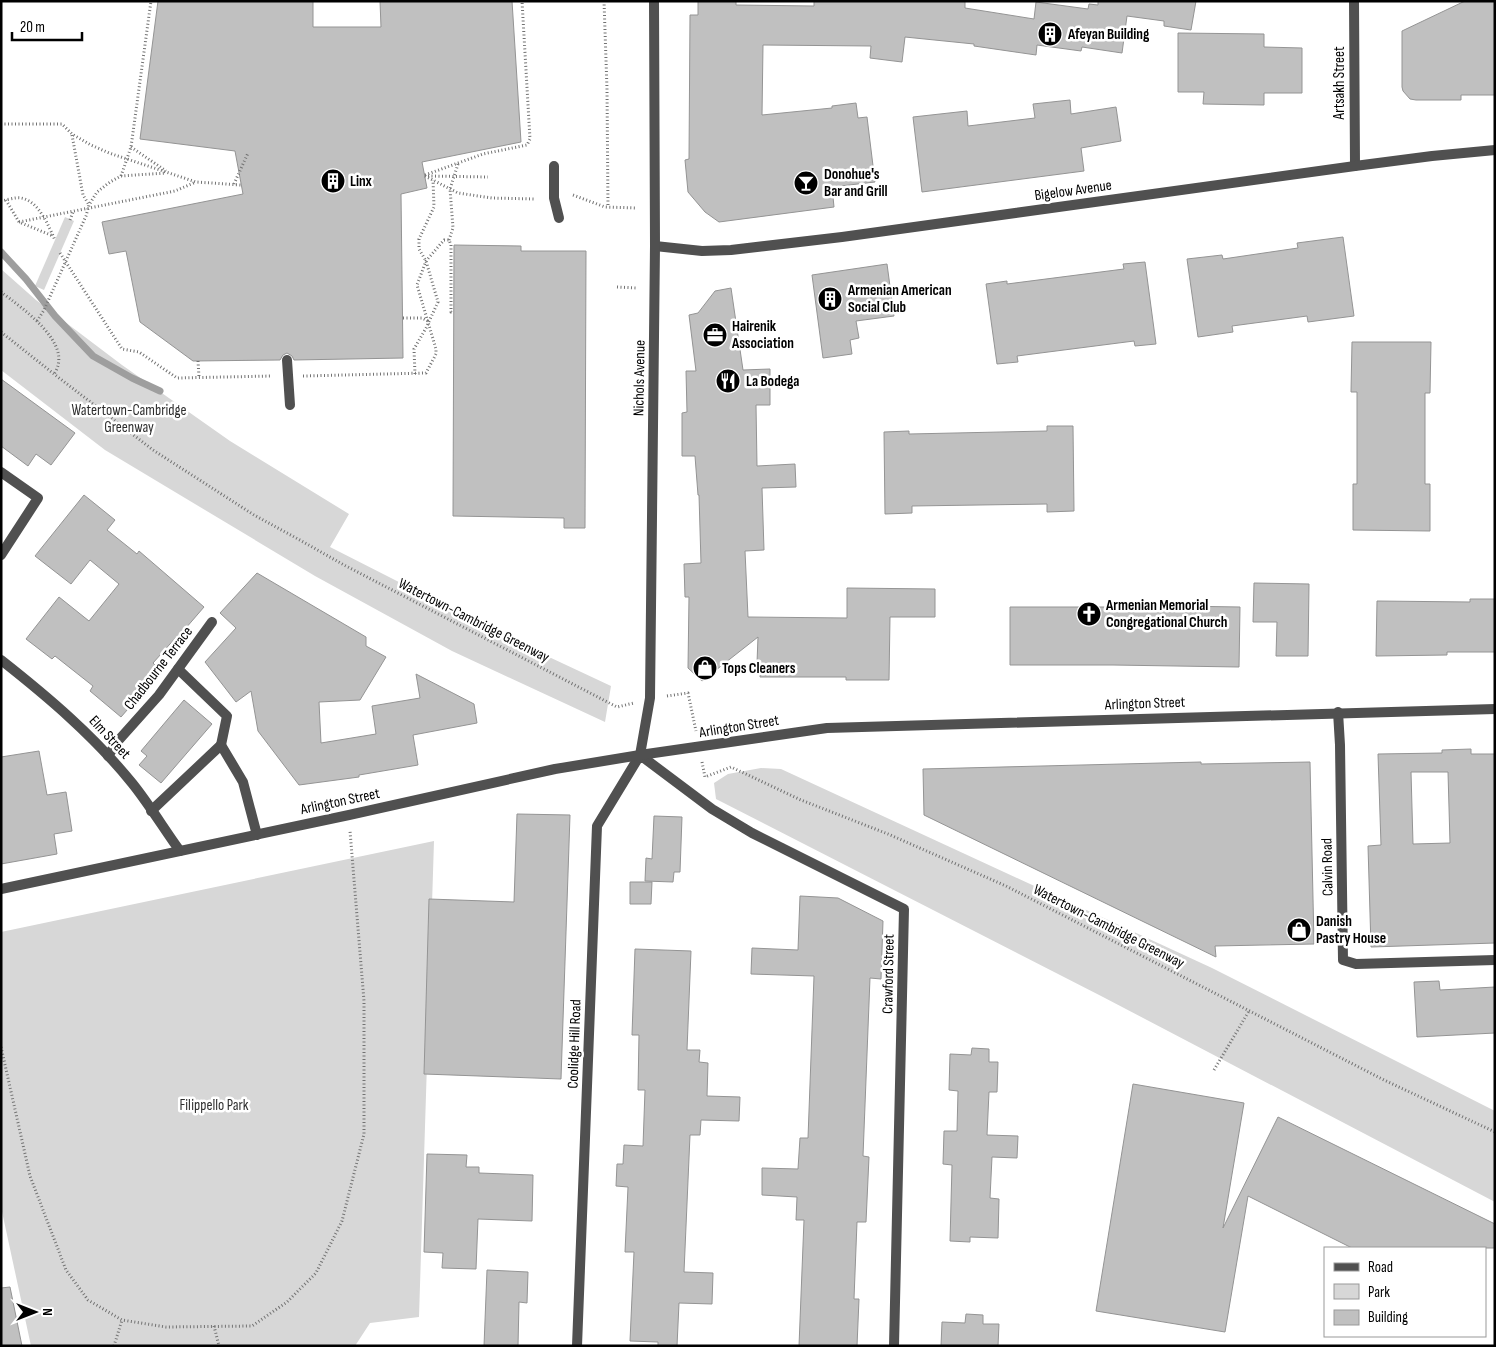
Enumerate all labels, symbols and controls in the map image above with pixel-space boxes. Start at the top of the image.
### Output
scale bar [12,10,82,42]
text: 20 m [20,18,45,37]
building icon: Afeyan Building [1037,21,1063,47]
place label: Afeyan Building [1067,25,1150,44]
street label: Artsakh Street [1330,46,1349,120]
place label: Donohue's Bar and Grill [824,165,888,201]
building icon: Linx [320,168,346,194]
bar icon: Donohue's Bar and Grill [793,170,819,196]
place label: Linx [350,172,373,191]
street label: Bigelow Avenue [1033,176,1113,205]
place label: Armenian American Social Club [847,281,952,317]
building icon: Armenian American Social Club [817,286,843,312]
place label: Hairenik Association [731,317,794,353]
office icon: Hairenik Association [702,322,728,348]
street label: Nichols Avenue [629,340,650,416]
restaurant icon: La Bodega [715,368,741,394]
place label: La Bodega [746,372,799,391]
park label: Watertown-Cambridge Greenway [71,401,187,437]
street label: Watertown-Cambridge Greenway [395,574,553,667]
place label: Armenian Memorial Congregational Church [1105,596,1227,632]
church icon: Armenian Memorial Congregational Church [1076,601,1102,627]
street label: Chadbourne Terrace [120,623,197,714]
shop icon: Tops Cleaners [692,655,718,681]
place label: Tops Cleaners [722,659,796,678]
street label: Arlington Street [1104,693,1186,714]
street label: Arlington Street [697,711,781,742]
street label: Elm Street [85,712,135,763]
street label: Arlington Street [298,784,382,819]
street label: Calvin Road [1317,838,1338,896]
street label: Watertown-Cambridge Greenway [1030,880,1188,973]
place label: Danish Pastry House [1316,912,1386,948]
shop icon: Danish Pastry House [1286,917,1312,943]
street label: Crawford Street [878,933,899,1014]
street label: Coolidge Hill Road [563,999,586,1089]
park label: Filippello Park [179,1096,249,1115]
legend [1324,1247,1486,1337]
text: Road [1368,1258,1393,1277]
text: Park [1368,1283,1390,1302]
north arrow [10,1287,60,1337]
text: N [39,1308,56,1316]
text: Building [1368,1308,1408,1327]

